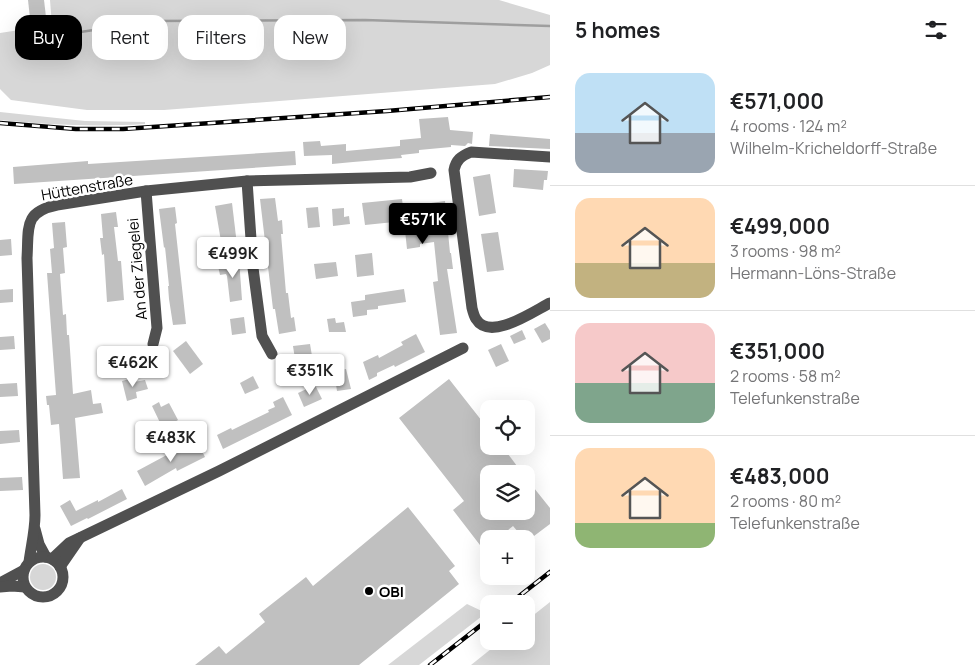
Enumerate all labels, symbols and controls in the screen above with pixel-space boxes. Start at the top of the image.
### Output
chip: Buy [15,15,82,60]
chip: Rent [92,15,168,60]
chip: Filters [178,15,264,60]
chip: New [274,15,346,60]
text: 5 homes [575,16,660,44]
icon: filters [922,16,950,44]
text: €571,000 [730,87,824,115]
icon: home [615,93,675,153]
text: 4 rooms · 124 m² [730,115,847,137]
text: Wilhelm-Kricheldorff-Straße [730,137,937,159]
street label: Hüttenstraße [39,169,135,205]
pin: €571K [388,202,458,245]
text: €571K [400,208,446,230]
text: €499,000 [730,212,830,240]
street label: An der Ziegelei [122,217,152,321]
icon: home [615,218,675,278]
pin: €499K [198,236,268,279]
text: 3 rooms · 98 m² [730,240,841,262]
text: €499K [208,242,258,264]
text: Hermann-Löns-Straße [730,262,896,284]
text: €351,000 [730,337,825,365]
icon: home [615,343,675,403]
pin: €462K [98,346,168,388]
text: €462K [108,351,158,373]
pin: €351K [275,354,345,396]
text: €351K [287,359,333,381]
text: 2 rooms · 58 m² [730,365,841,387]
text: Telefunkenstraße [730,387,860,409]
map controls [480,400,535,650]
button: locate [480,400,535,455]
pin: €483K [136,420,206,463]
text: €483K [146,426,196,448]
text: €483,000 [730,462,830,490]
button: layers [480,465,535,520]
icon: home [615,468,675,528]
text: 2 rooms · 80 m² [730,490,841,512]
text: Telefunkenstraße [730,512,860,534]
button: + [480,530,535,585]
place label: OBI [379,581,404,602]
marker: OBI [363,585,375,597]
button: − [480,595,535,650]

